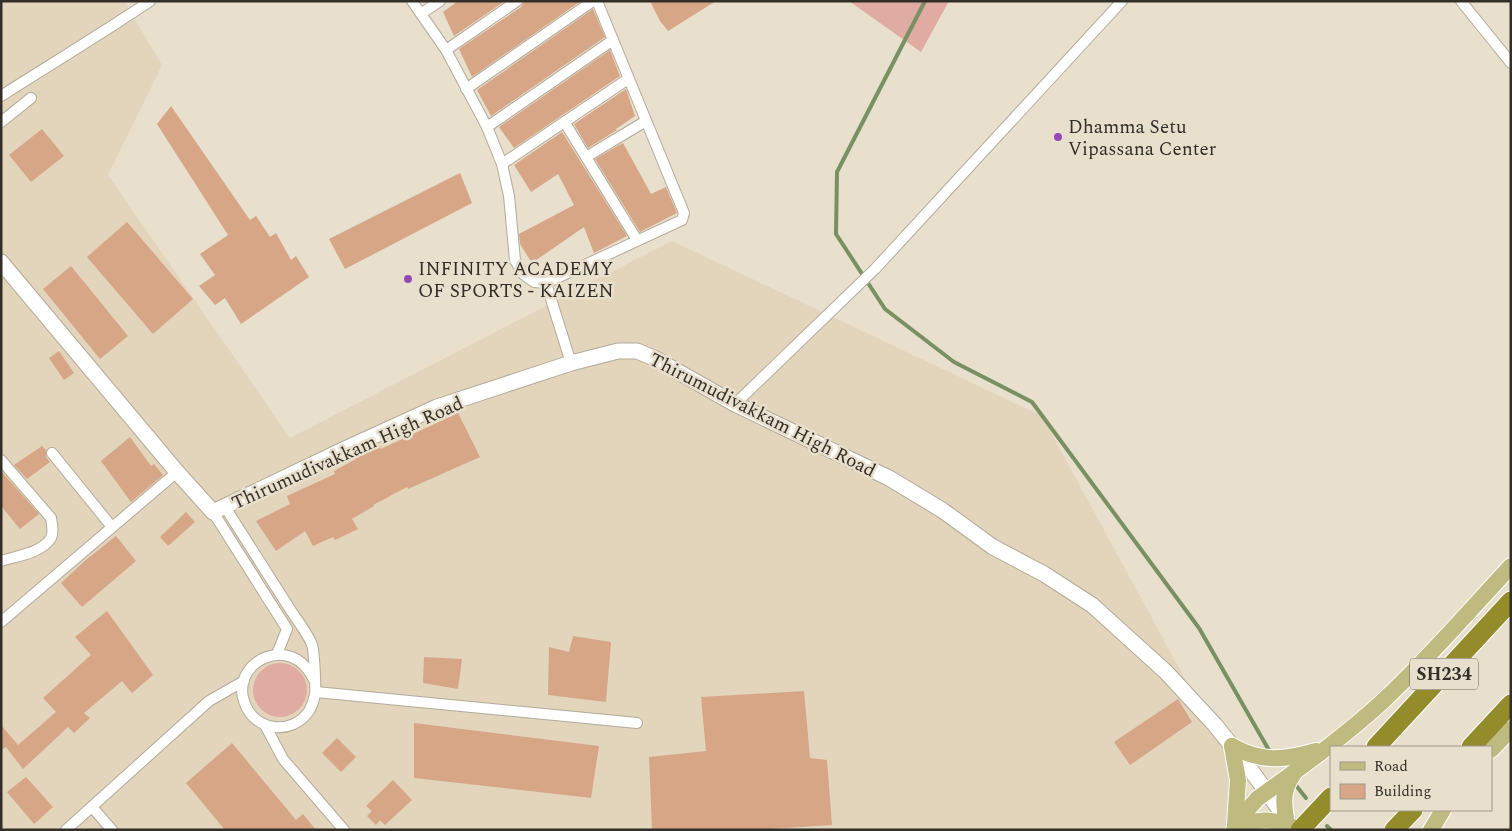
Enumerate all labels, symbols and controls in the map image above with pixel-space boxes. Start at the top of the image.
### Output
place label: Dhamma Setu Vipassana Center [1068,113,1217,164]
marker: Dhamma Setu Vipassana Center [1052,131,1064,143]
place label: INFINITY ACADEMY OF SPORTS - KAIZEN [418,255,614,306]
marker: INFINITY ACADEMY OF SPORTS - KAIZEN [402,273,414,285]
street label: Thirumudivakkam High Road [644,345,881,485]
street label: Thirumudivakkam High Road [227,389,468,518]
road number: SH234 [1410,659,1478,690]
legend [1330,746,1492,811]
text: Road [1374,755,1408,778]
text: Building [1374,780,1431,803]

